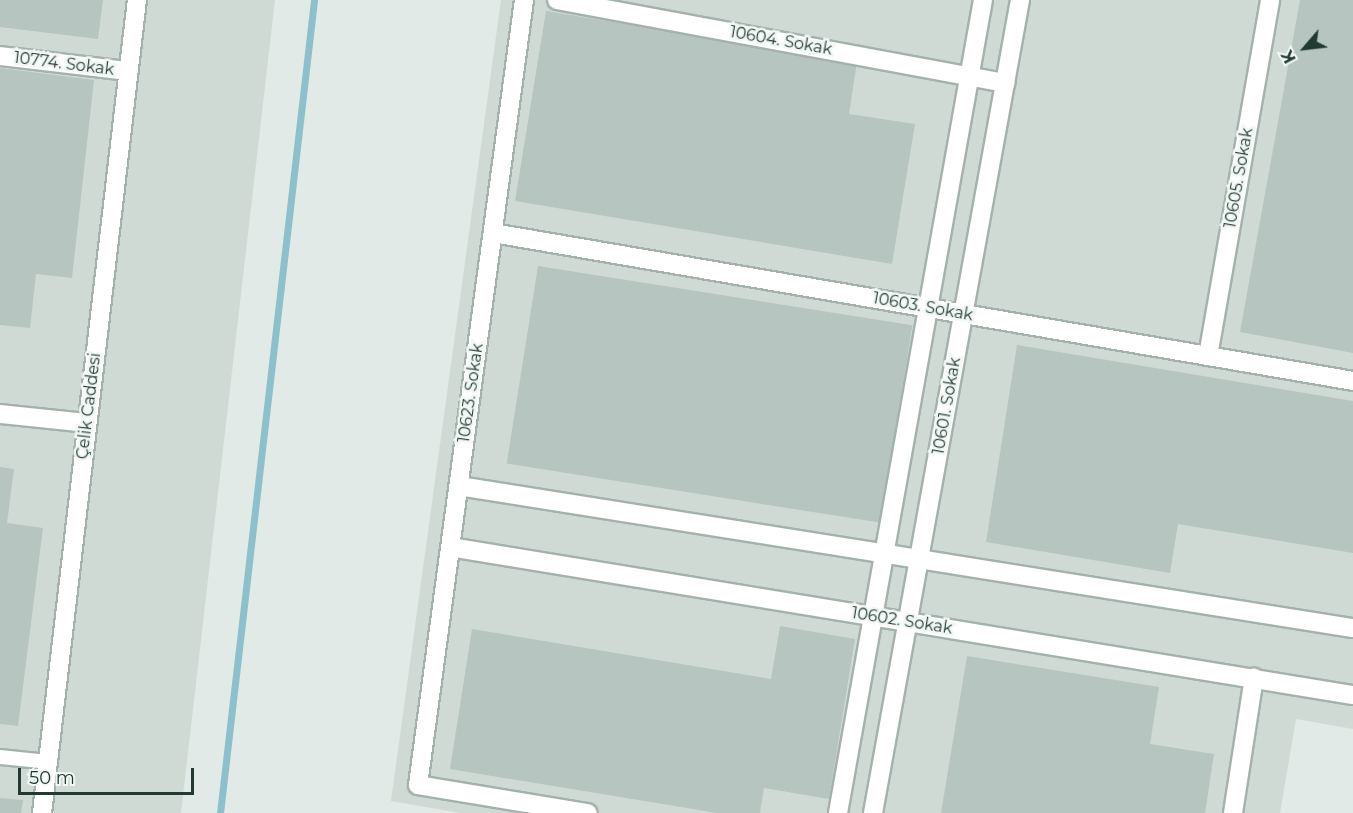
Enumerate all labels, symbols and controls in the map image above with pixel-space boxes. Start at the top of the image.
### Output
north arrow [1275,18,1335,78]
street label: 10604. Sokak [728,23,834,59]
text: K [1277,47,1300,66]
street label: 10774. Sokak [13,48,115,80]
street label: 10605. Sokak [1221,126,1257,230]
street label: 10603. Sokak [871,289,975,325]
street label: 10623. Sokak [455,342,487,444]
street label: Çelik Caddesi [73,352,105,460]
street label: 10601. Sokak [929,356,965,456]
street label: 10602. Sokak [850,604,954,638]
scale bar [21,756,196,794]
text: 50 m [29,767,75,789]

